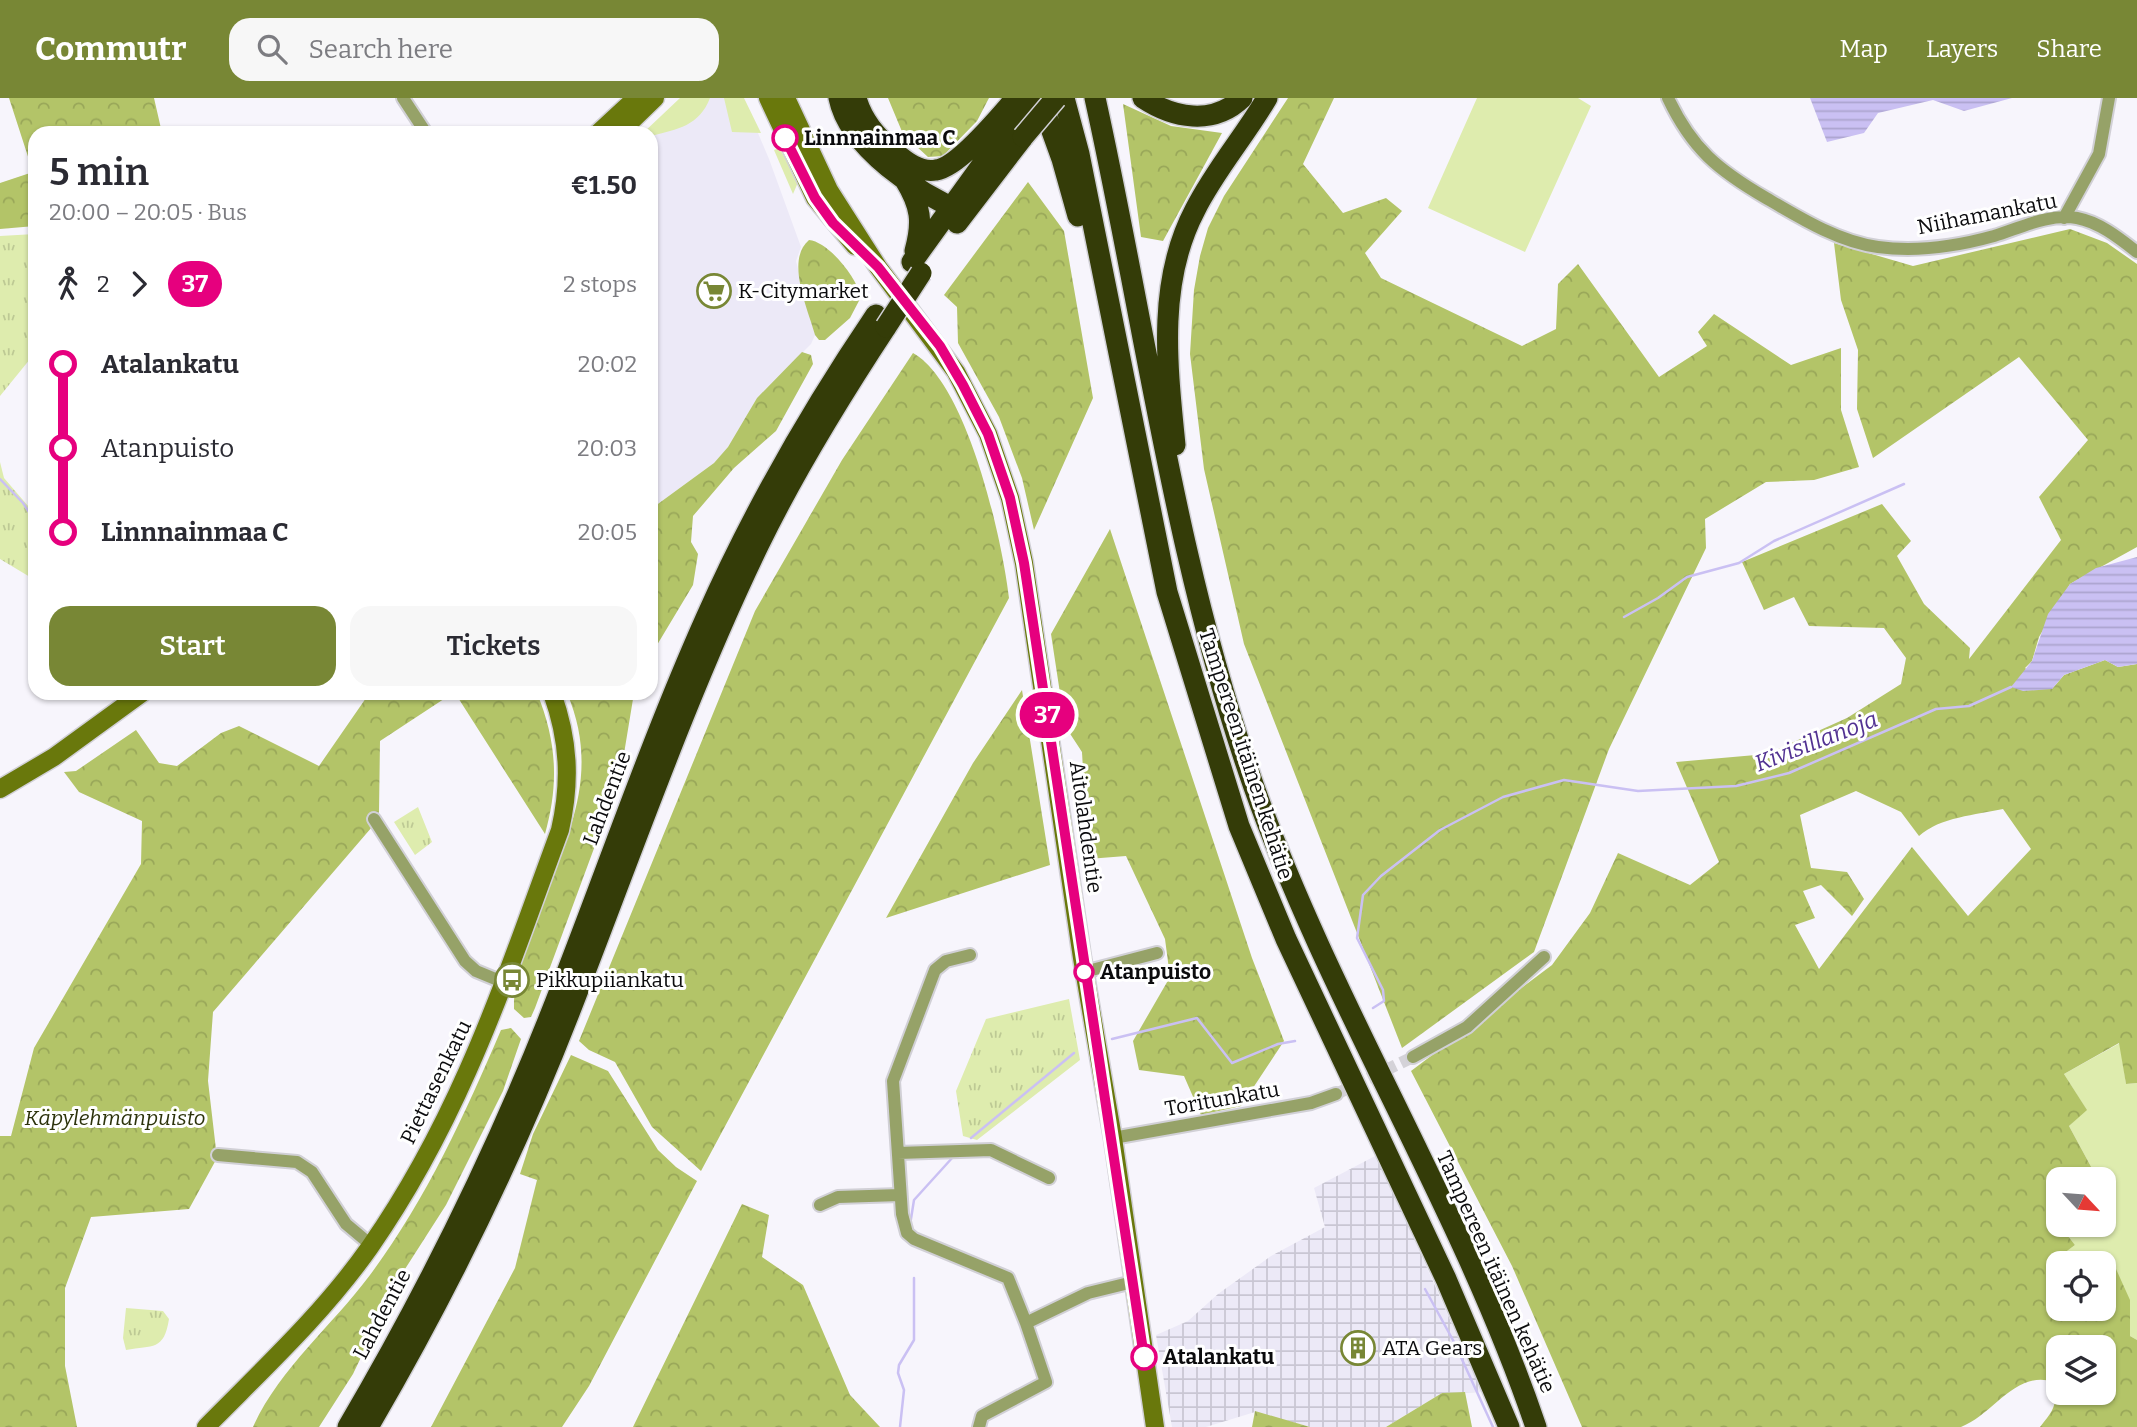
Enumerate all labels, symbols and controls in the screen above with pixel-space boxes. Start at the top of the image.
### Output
search box [229,18,719,81]
text: Commutr [35,29,187,69]
icon: search [253,30,291,68]
text: Search here [309,34,453,65]
text: Map [1840,35,1888,63]
text: Layers [1926,35,1998,63]
text: Share [2036,35,2102,63]
marker: Linnnainmaa C [772,125,798,151]
place label: Linnnainmaa C [804,125,955,151]
text: 5 min [49,149,149,195]
text: €1.50 [571,170,637,201]
street label: Niihamankatu [1915,188,2059,240]
text: 20:00 – 20:05 · Bus [49,198,247,226]
icon: walk [49,265,87,303]
icon: forward [120,265,158,303]
text: 2 [97,270,110,298]
text: 37 [182,270,208,298]
text: 2 stops [563,270,637,298]
supermarket icon: K-Citymarket [695,272,733,310]
place label: K-Citymarket [738,278,869,304]
text: Atalankatu [101,349,239,380]
text: 20:02 [578,350,637,378]
text: Atanpuisto [101,433,234,464]
text: 20:03 [577,434,637,462]
text: Linnnainmaa C [101,517,288,548]
text: 20:05 [578,518,637,546]
button: Start [49,606,336,686]
button: Tickets [350,606,637,686]
street label: Tampereen itäinen kehätie [1193,625,1299,883]
line badge: 37 [1016,692,1078,738]
text: 37 [1034,701,1060,729]
water label: Kivisillanoja [1751,705,1881,777]
street label: Lahdentie [577,747,637,849]
street label: Aitolahdentie [1064,759,1108,895]
place label: Atanpuisto [1100,959,1211,985]
bus stop icon: Pikkupiiankatu [493,961,531,999]
marker: Atanpuisto [1074,962,1094,982]
place label: Pikkupiiankatu [536,967,684,993]
street label: Piettasenkatu [395,1016,477,1148]
street label: Toritunkatu [1163,1076,1281,1122]
park label: Käpylehmänpuisto [25,1105,206,1131]
street label: Tampereen itäinen kehätie [1431,1147,1561,1397]
north arrow [2046,1167,2116,1237]
map controls [2046,1167,2116,1405]
button: locate [2046,1251,2116,1321]
street label: Lahdentie [347,1264,417,1364]
building icon: ATA Gears [1339,1329,1377,1367]
place label: ATA Gears [1382,1335,1482,1361]
button: layers [2046,1335,2116,1405]
marker: Atalankatu [1131,1344,1157,1370]
place label: Atalankatu [1163,1344,1274,1370]

